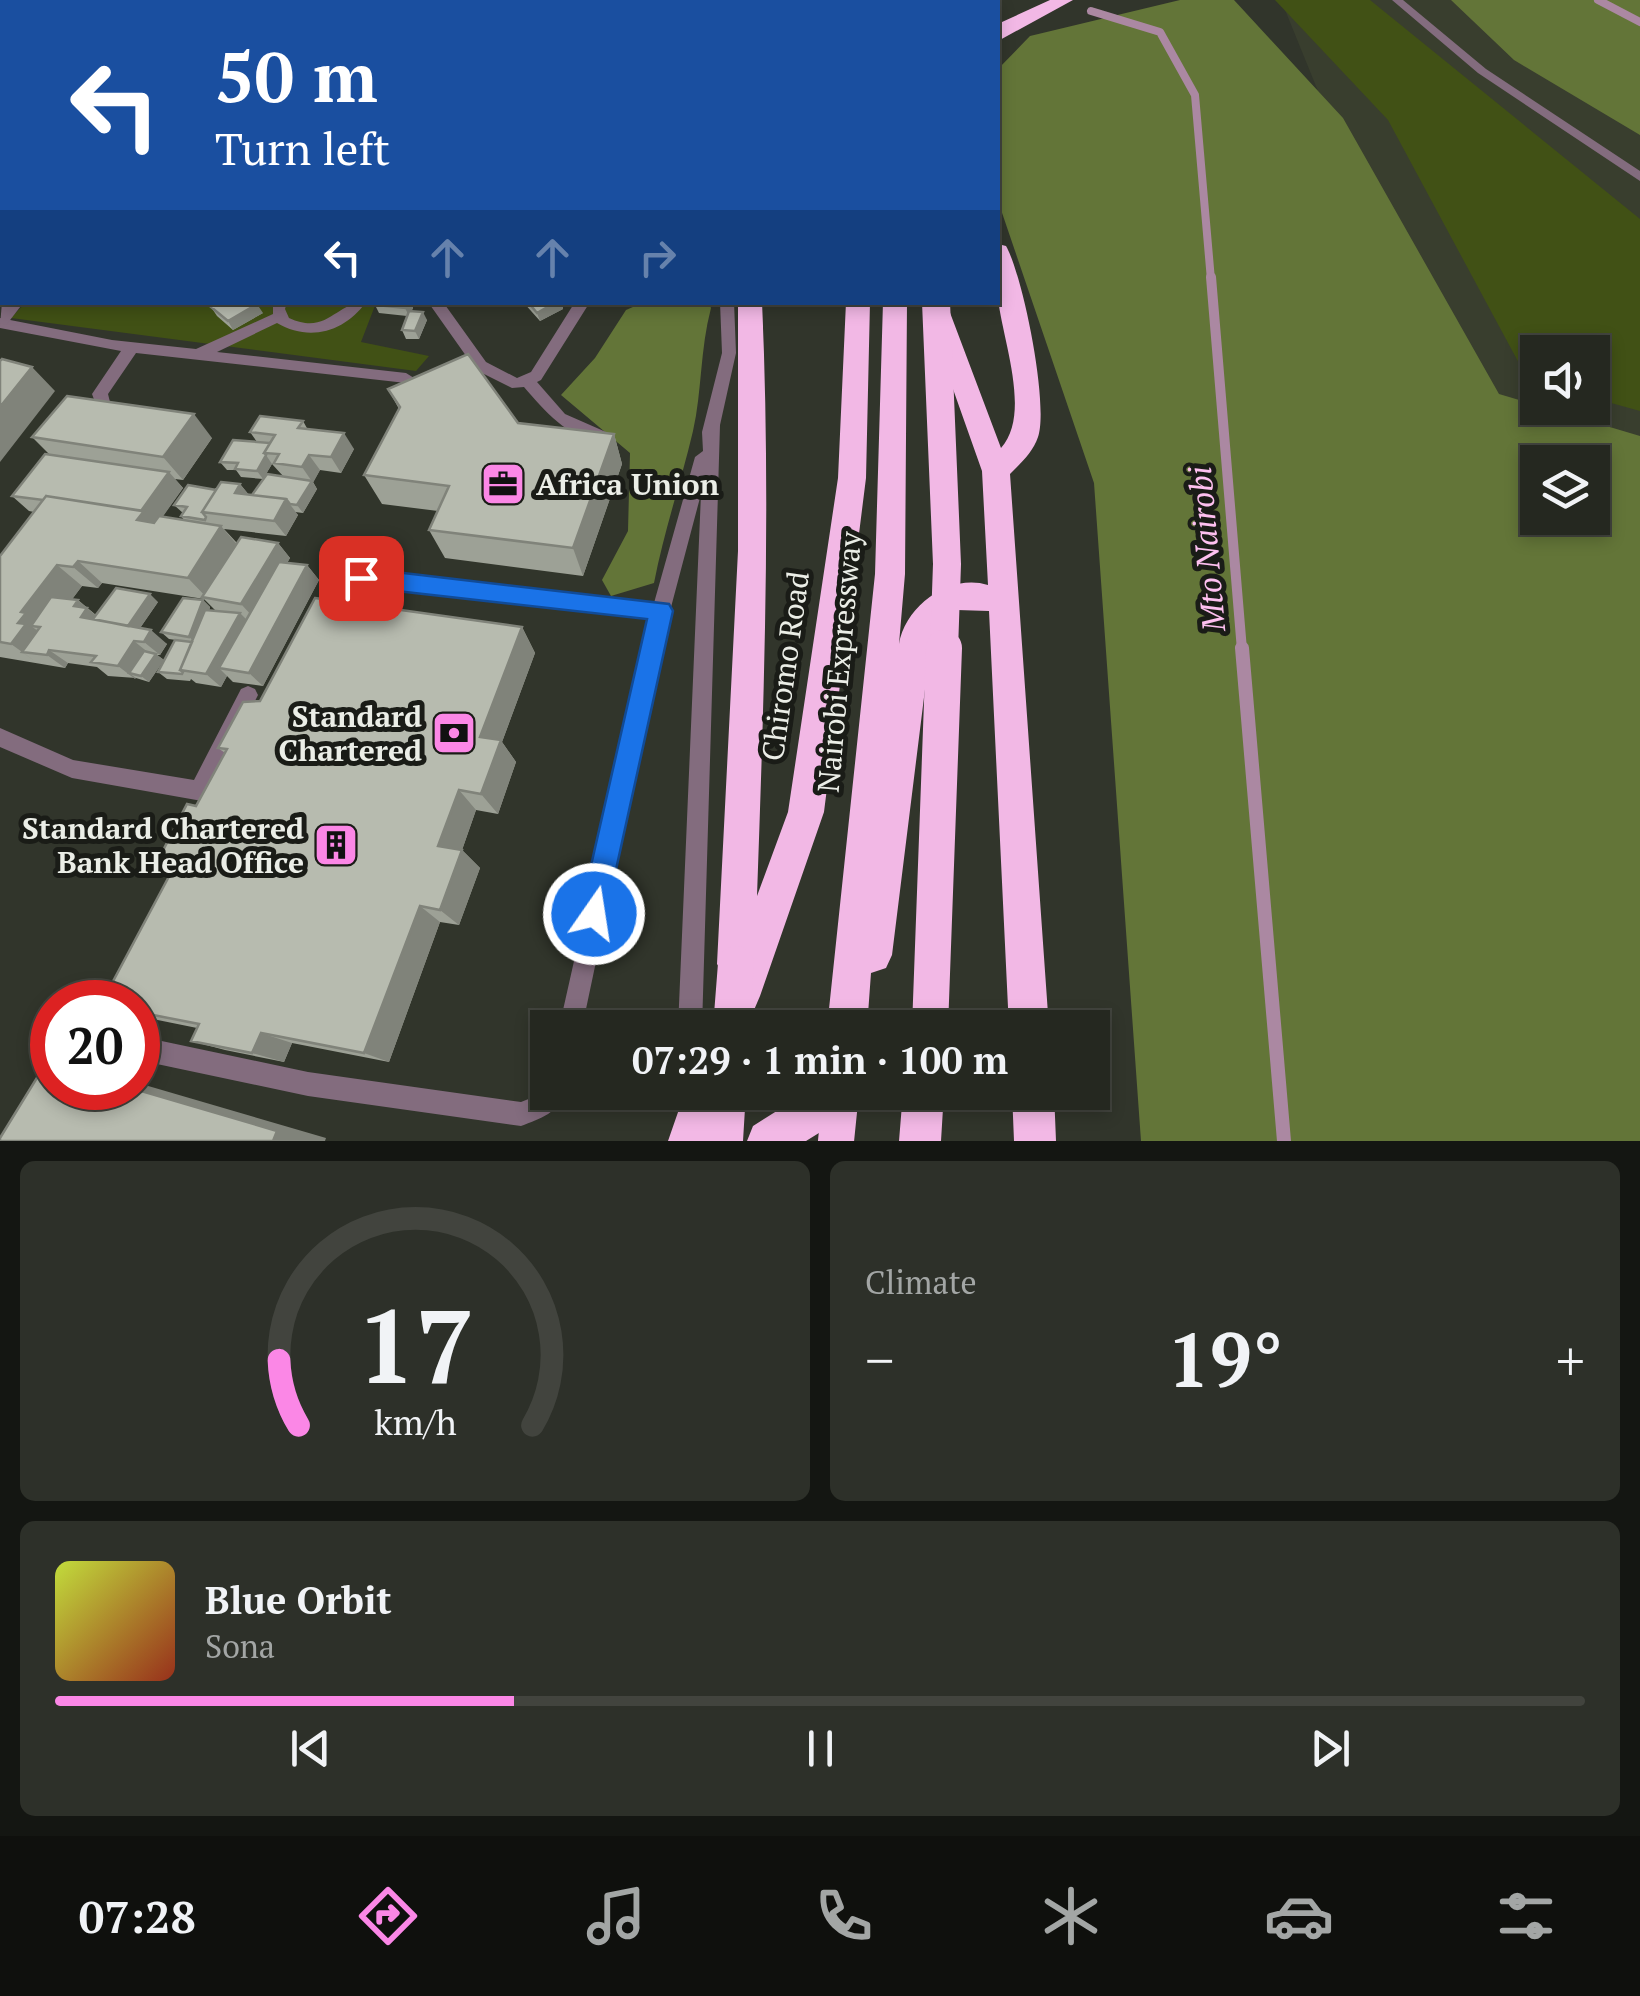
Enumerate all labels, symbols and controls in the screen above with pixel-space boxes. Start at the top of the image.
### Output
text: 50 m [215,29,378,122]
icon: left [50,40,180,170]
text: Turn left [215,118,390,178]
icon: left [315,230,370,285]
icon: ahead [420,230,475,285]
icon: ahead [525,230,580,285]
icon: right [630,230,685,285]
map controls [1520,335,1610,535]
button: sound [1520,335,1610,425]
button: layers [1520,445,1610,535]
office icon: Africa Union [480,461,526,507]
place label: Africa Union [536,464,719,504]
water label: Mto Nairobi [1178,465,1234,634]
street label: Nairobi Expressway [808,529,870,794]
pin [319,536,404,621]
icon: arrive [334,551,389,606]
street label: Chiromo Road [752,569,818,763]
place label: Standard Chartered [279,696,422,770]
bank icon: Standard Chartered [431,710,477,756]
place label: Standard Chartered Bank Head Office [22,808,304,882]
building icon: Standard Chartered Bank Head Office [313,822,359,868]
position arrow [542,862,646,966]
speed limit sign: 20 [30,980,160,1110]
text: 07:29 · 1 min · 100 m [632,1035,1008,1085]
text: Climate [865,1261,977,1303]
text: 17 [356,1275,474,1413]
text: 19° [1167,1309,1283,1408]
text: − [865,1323,894,1396]
text: + [1556,1323,1585,1396]
text: km/h [374,1398,456,1445]
text: Blue Orbit [205,1575,392,1625]
text: Sona [205,1625,275,1667]
icon: previous [283,1721,338,1776]
icon: pause [793,1721,848,1776]
icon: next [1303,1721,1358,1776]
icon: directions [353,1881,423,1951]
icon: music [581,1881,651,1951]
icon: phone [809,1881,879,1951]
icon: climate [1036,1881,1106,1951]
icon: car [1264,1881,1334,1951]
icon: filters [1491,1881,1561,1951]
text: 07:28 [79,1886,196,1946]

